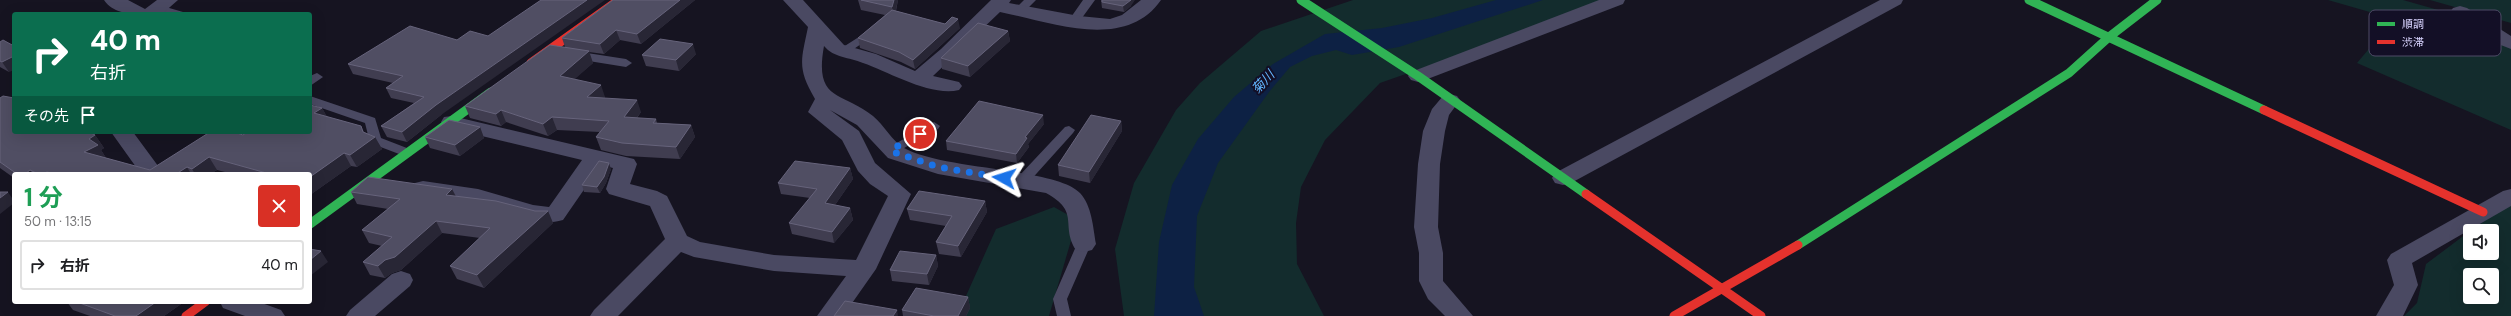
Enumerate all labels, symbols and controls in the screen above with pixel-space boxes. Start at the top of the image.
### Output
legend [2369,10,2501,56]
text: 順調 [2402,17,2424,31]
text: 40 m [90,22,161,59]
icon: right [24,28,76,80]
text: 渋滞 [2402,35,2424,49]
text: 右折 [90,61,126,85]
water label: 菊川 [1248,65,1279,97]
icon: arrive [77,104,99,126]
text: その先 [24,106,69,126]
pin [903,117,937,151]
icon: arrive [909,123,931,145]
position arrow [983,157,1025,199]
text: 1 分 [24,182,62,213]
button: close [258,185,300,227]
text: 50 m · 13:15 [24,213,92,230]
map controls [2463,224,2499,304]
button: sound [2463,224,2499,260]
icon: right [26,254,48,276]
text: 40 m [261,255,298,275]
text: 右折 [60,256,90,276]
button: search [2463,268,2499,304]

